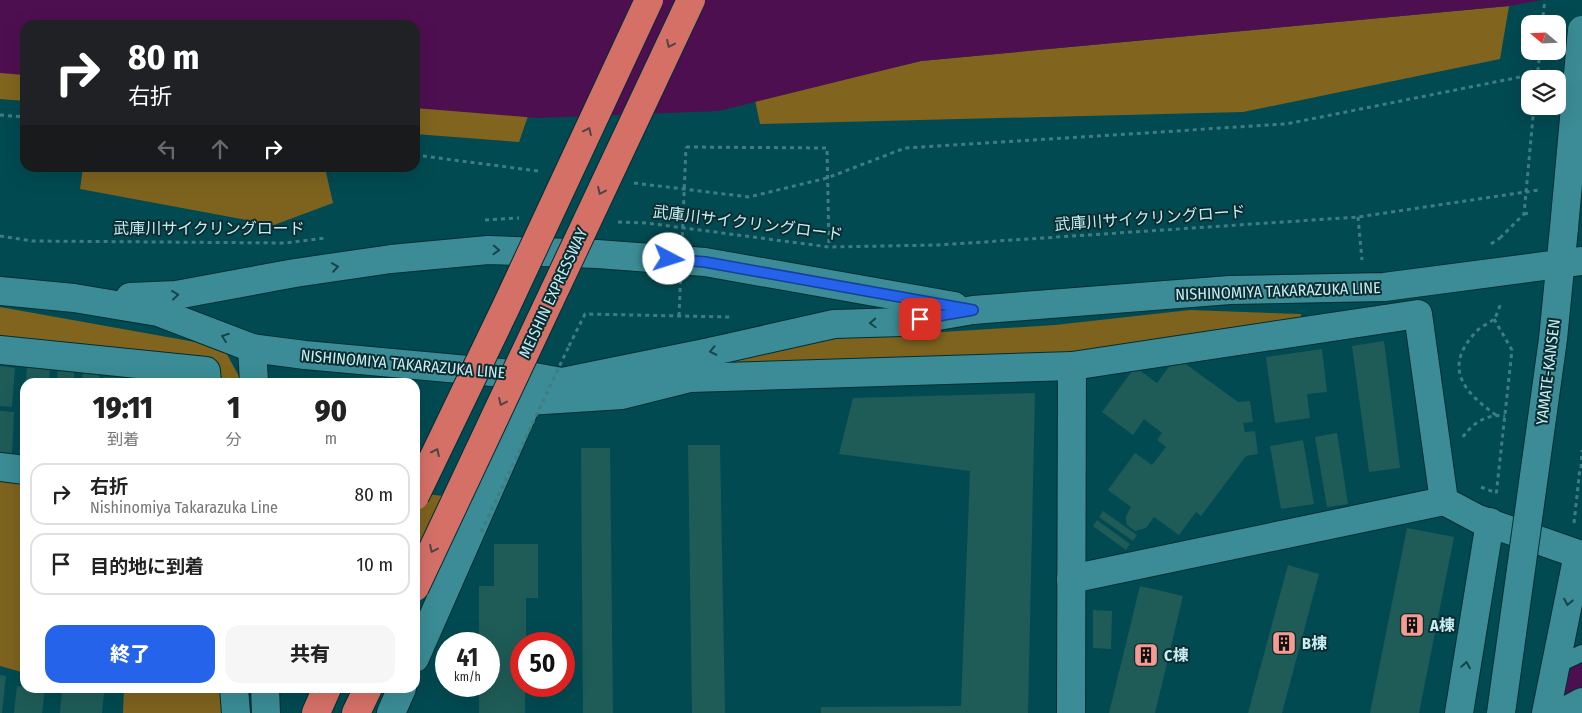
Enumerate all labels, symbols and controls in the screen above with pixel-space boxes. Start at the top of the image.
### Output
north arrow [1521,15,1566,60]
map controls [1521,15,1566,115]
text: 80 m [128,36,200,78]
one-way arrow [666,39,676,48]
icon: right [45,40,110,105]
button: layers [1521,70,1566,115]
text: 右折 [128,83,172,110]
one-way arrow [581,127,592,136]
icon: left [153,135,181,163]
icon: ahead [206,135,234,163]
icon: right [259,135,287,163]
one-way arrow [597,186,607,195]
street label: 武庫川サイクリングロード [652,202,844,244]
street label: 武庫川サイクリングロード [1054,202,1246,234]
street label: 武庫川サイクリングロード [113,219,305,238]
street label: MEISHIN EXPRESSWAY [515,225,591,361]
position arrow [642,232,694,284]
one-way arrow [493,245,501,256]
one-way arrow [331,262,339,273]
street label: NISHINOMIYA TAKARAZUKA LINE [1175,278,1381,304]
one-way arrow [171,290,179,301]
pin [899,298,941,340]
icon: arrive [906,305,934,333]
one-way arrow [868,318,876,329]
street label: YAMATE-KANSEN [1532,318,1564,426]
one-way arrow [221,333,230,343]
street label: NISHINOMIYA TAKARAZUKA LINE [300,346,506,382]
one-way arrow [709,346,718,356]
text: 19:11 [93,390,153,426]
text: 1 [227,390,240,426]
text: 90 [315,393,347,429]
one-way arrow [498,397,508,406]
text: m [325,429,337,448]
text: 到着 [107,430,139,449]
text: 分 [226,430,242,449]
one-way arrow [430,448,440,457]
text: 右折 [90,475,128,498]
icon: right [47,480,75,508]
text: 80 m [355,483,393,506]
text: Nishinomiya Takarazuka Line [90,498,278,517]
one-way arrow [429,544,439,553]
icon: arrive [47,550,75,578]
text: 10 m [357,553,393,576]
text: 目的地に到着 [90,555,204,578]
one-way arrow [1564,597,1574,606]
building icon: A棟 [1399,612,1425,638]
place label: A棟 [1429,616,1455,635]
button: 終了 [45,625,215,683]
button: 共有 [225,625,395,683]
building icon: B棟 [1271,630,1297,656]
speed limit sign: 50 [510,632,575,697]
place label: B棟 [1302,634,1327,653]
building icon: C棟 [1133,642,1159,668]
text: 41 [457,643,478,673]
place label: C棟 [1164,646,1188,665]
one-way arrow [1461,661,1471,669]
text: km/h [454,670,481,684]

